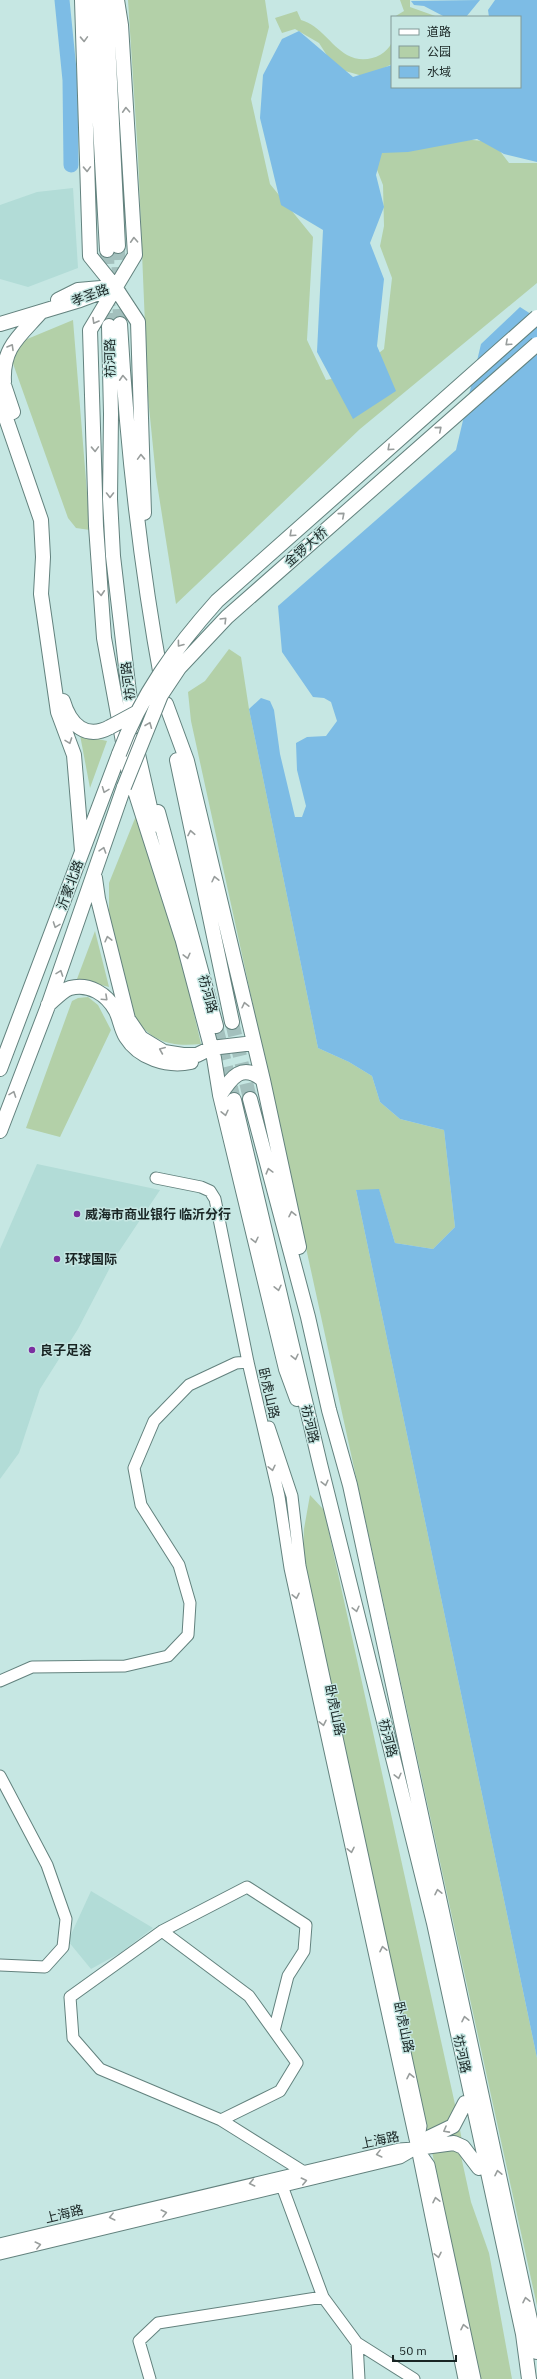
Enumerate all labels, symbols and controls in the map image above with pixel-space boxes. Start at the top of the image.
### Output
legend [391,16,521,88]
text: 道路 [427,24,451,39]
one-way arrow [79,36,88,42]
text: 公园 [427,44,451,59]
text: 水域 [427,64,451,79]
one-way arrow [122,107,130,113]
one-way arrow [83,166,92,172]
one-way arrow [129,237,138,243]
street label: 孝圣路 [69,280,111,310]
one-way arrow [93,316,100,324]
street label: 祊河路 [101,338,119,378]
one-way arrow [505,338,513,345]
one-way arrow [7,344,14,351]
one-way arrow [119,375,128,381]
one-way arrow [435,427,442,434]
one-way arrow [387,443,394,450]
one-way arrow [90,446,99,452]
one-way arrow [137,454,146,460]
one-way arrow [106,492,114,498]
one-way arrow [337,513,345,520]
street label: 金锣大桥 [281,524,331,570]
one-way arrow [290,529,297,536]
one-way arrow [96,590,105,596]
one-way arrow [219,617,227,625]
one-way arrow [177,640,184,647]
street label: 祊河路 [117,661,139,701]
one-way arrow [144,721,152,729]
one-way arrow [64,738,73,745]
one-way arrow [102,786,110,793]
one-way arrow [188,830,196,836]
one-way arrow [98,847,107,854]
street label: 沂蒙北路 [53,858,87,912]
one-way arrow [211,876,220,883]
one-way arrow [52,922,60,929]
one-way arrow [104,936,113,943]
one-way arrow [182,952,191,959]
one-way arrow [55,969,63,976]
street label: 祊河路 [195,973,221,1015]
one-way arrow [100,993,108,1001]
one-way arrow [242,1002,250,1008]
one-way arrow [158,1047,166,1055]
one-way arrow [8,1090,17,1097]
one-way arrow [220,1110,228,1116]
one-way arrow [265,1168,274,1175]
place label: 威海市商业银行 临沂分行 [85,1206,231,1223]
marker: 威海市商业银行 临沂分行 [72,1209,82,1219]
one-way arrow [288,1211,296,1218]
one-way arrow [250,1236,259,1243]
place label: 环球国际 [65,1251,117,1268]
marker: 环球国际 [52,1254,62,1264]
one-way arrow [274,1285,282,1291]
place label: 良子足浴 [40,1342,92,1359]
marker: 良子足浴 [27,1345,37,1355]
one-way arrow [290,1353,298,1360]
street label: 卧虎山路 [255,1366,283,1420]
street label: 祊河路 [297,1403,323,1445]
one-way arrow [268,1465,276,1472]
one-way arrow [320,1480,328,1486]
one-way arrow [291,1593,299,1599]
one-way arrow [351,1605,360,1612]
street label: 卧虎山路 [321,1683,349,1737]
street label: 祊河路 [375,1717,401,1759]
one-way arrow [319,1720,327,1726]
one-way arrow [393,1773,401,1779]
one-way arrow [346,1847,354,1853]
one-way arrow [434,1888,442,1895]
one-way arrow [379,1946,387,1952]
street label: 卧虎山路 [390,2000,418,2054]
one-way arrow [462,2016,470,2022]
street label: 祊河路 [450,2033,474,2075]
one-way arrow [407,2073,415,2079]
one-way arrow [443,2126,450,2133]
street label: 上海路 [359,2128,401,2152]
one-way arrow [375,2149,382,2157]
one-way arrow [495,2170,503,2176]
one-way arrow [301,2177,308,2185]
one-way arrow [249,2179,255,2187]
one-way arrow [433,2197,441,2203]
street label: 上海路 [43,2201,85,2227]
one-way arrow [160,2209,167,2218]
one-way arrow [109,2212,116,2221]
one-way arrow [35,2241,41,2249]
one-way arrow [433,2252,441,2258]
one-way arrow [522,2297,530,2303]
one-way arrow [460,2324,468,2330]
scale bar [393,2337,456,2363]
text: 50 m [399,2343,427,2358]

